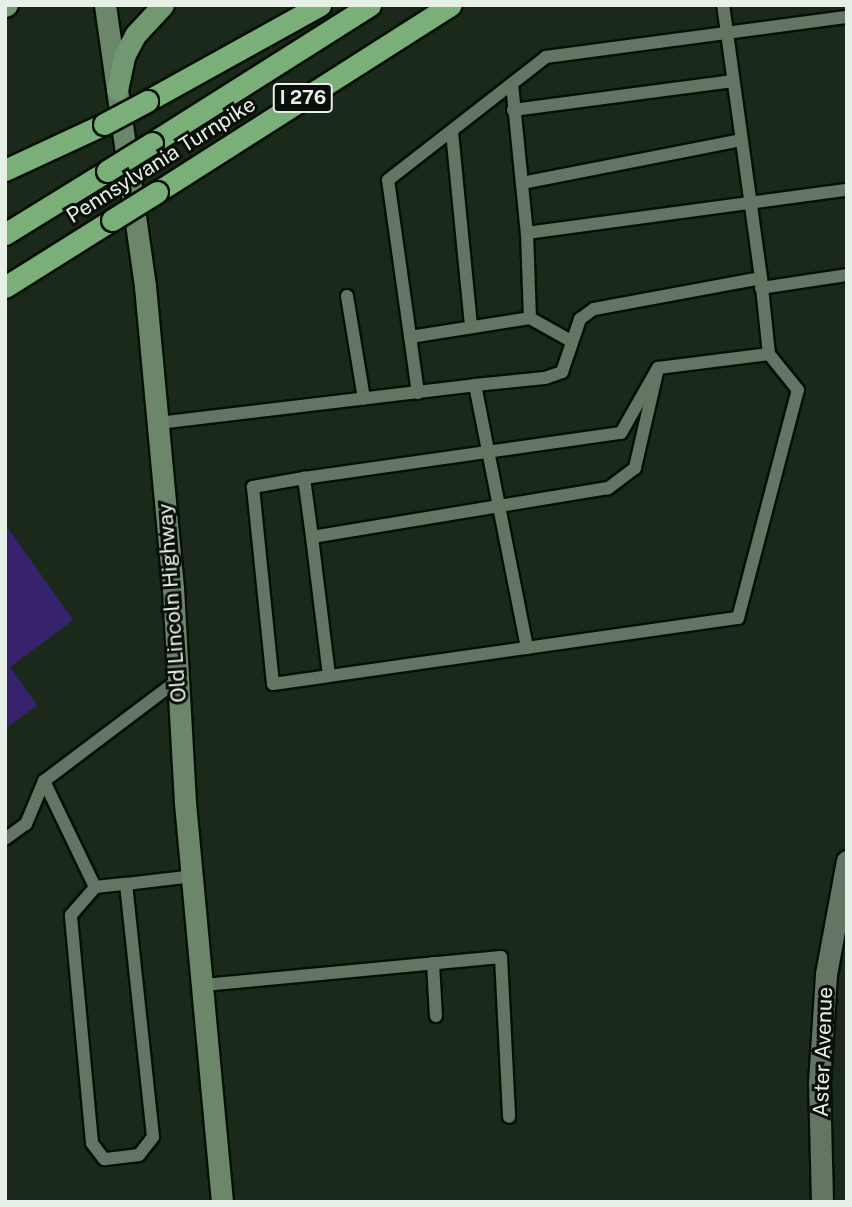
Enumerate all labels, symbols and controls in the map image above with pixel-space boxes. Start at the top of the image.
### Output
road number: I 276 [272,82,334,114]
street label: Pennsylvania Turnpike [62,92,260,228]
street label: Old Lincoln Highway [152,503,192,703]
street label: Aster Avenue [808,986,838,1118]

